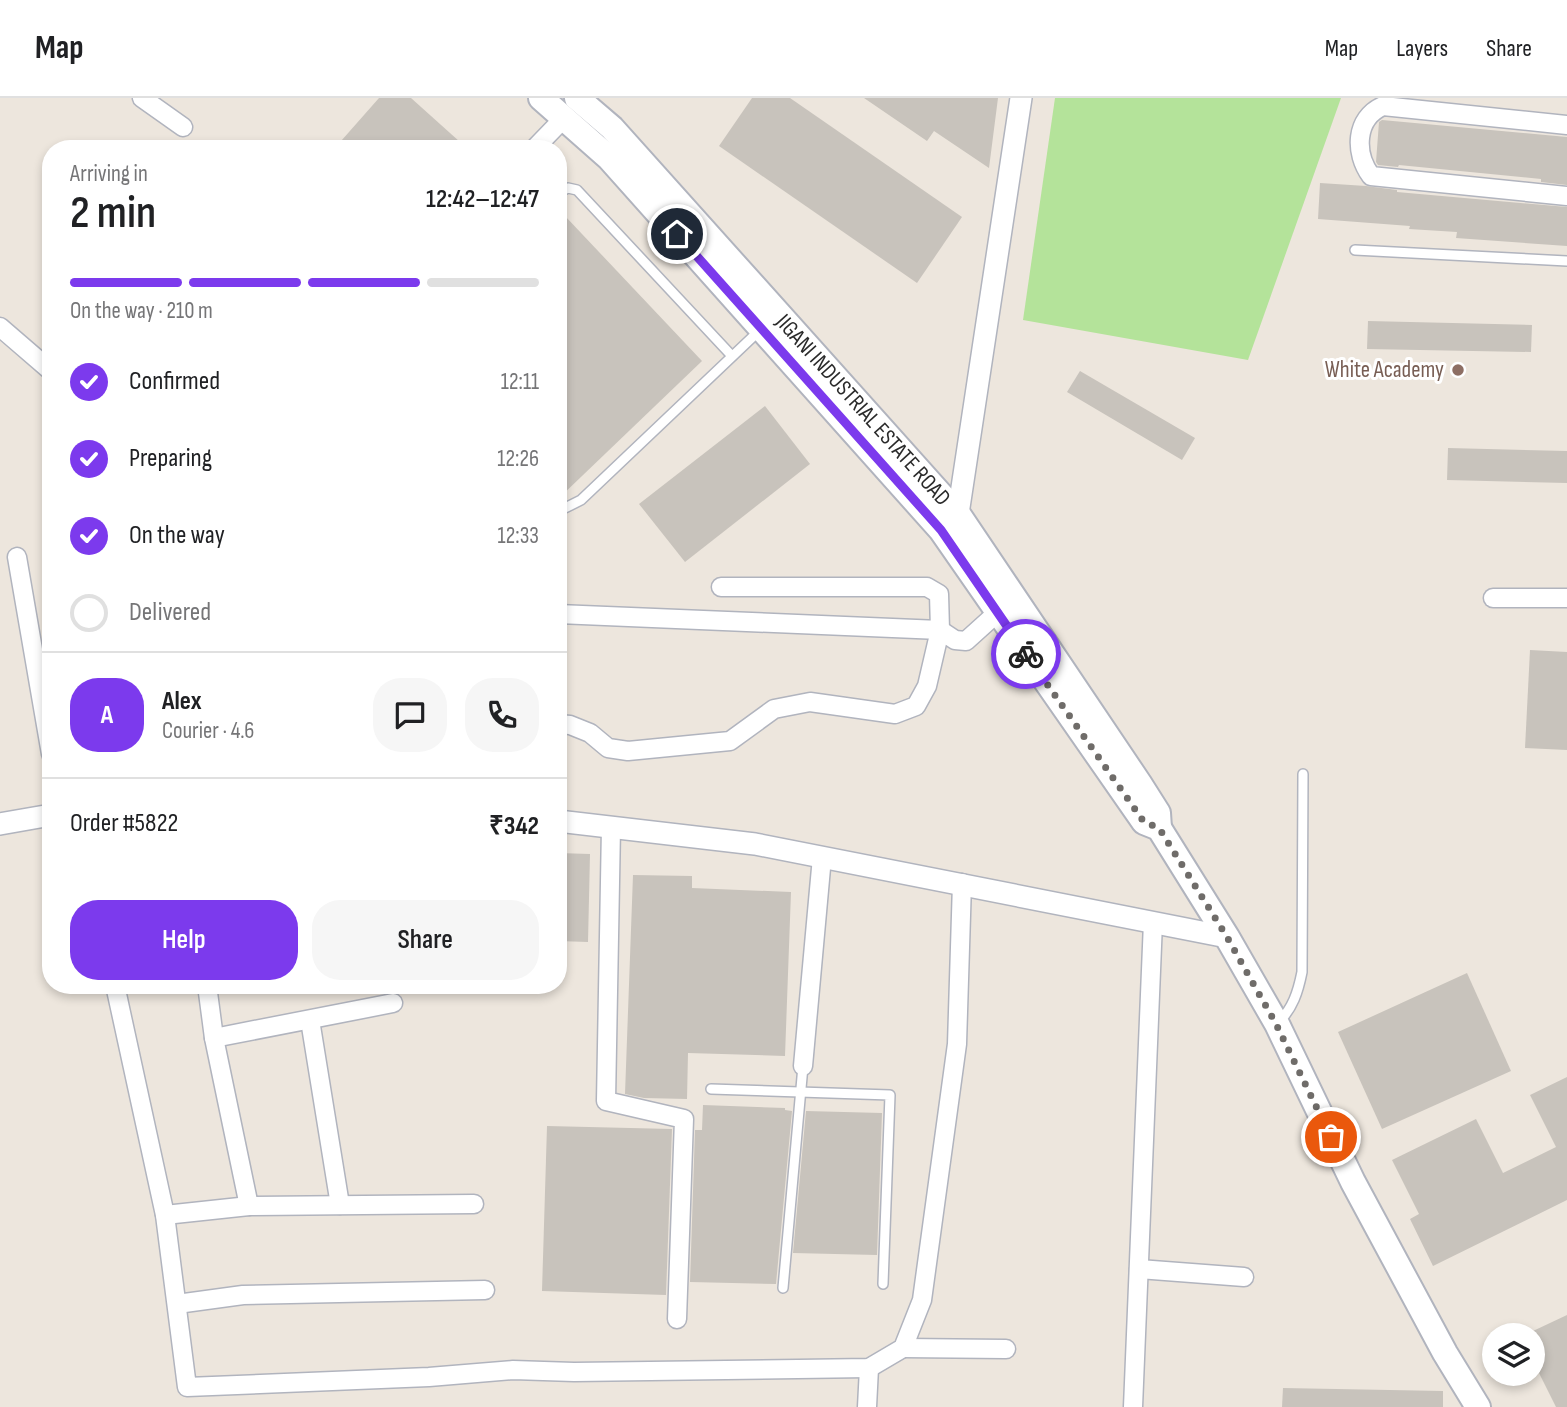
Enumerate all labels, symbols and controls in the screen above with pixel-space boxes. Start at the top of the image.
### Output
text: Map [35,28,84,68]
text: Map [1325,34,1358,63]
text: Layers [1396,34,1448,63]
text: Share [1486,34,1532,63]
text: Arriving in [70,160,148,188]
text: 12:42–12:47 [426,184,539,215]
text: 2 min [70,186,156,241]
pin [647,204,707,264]
icon: home [658,215,696,253]
text: On the way · 210 m [70,297,213,325]
street label: JIGANI INDUSTRIAL ESTATE ROAD [769,308,956,511]
place label: White Academy [1325,356,1444,384]
marker: White Academy [1450,362,1466,378]
icon: check [70,363,108,401]
text: Confirmed [129,366,220,397]
text: 12:11 [501,368,539,396]
icon: check [70,440,108,478]
text: Preparing [129,443,212,474]
text: 12:26 [497,445,539,473]
icon: check [70,517,108,555]
text: On the way [129,520,225,551]
text: 12:33 [498,522,539,550]
text: Delivered [129,597,211,628]
courier [991,619,1061,689]
icon: bike [1007,635,1045,673]
button: chat [373,678,447,752]
button: phone [465,678,539,752]
text: Alex [162,686,202,717]
text: A [101,700,113,731]
text: Courier · 4.6 [162,717,254,745]
text: Order #5822 [70,808,178,839]
text: ₹342 [489,811,539,842]
button: Help [70,900,298,980]
button: Share [312,900,539,980]
pin [1301,1107,1361,1167]
icon: bag [1312,1118,1350,1156]
map controls [1482,1323,1545,1386]
button: layers [1482,1323,1545,1386]

